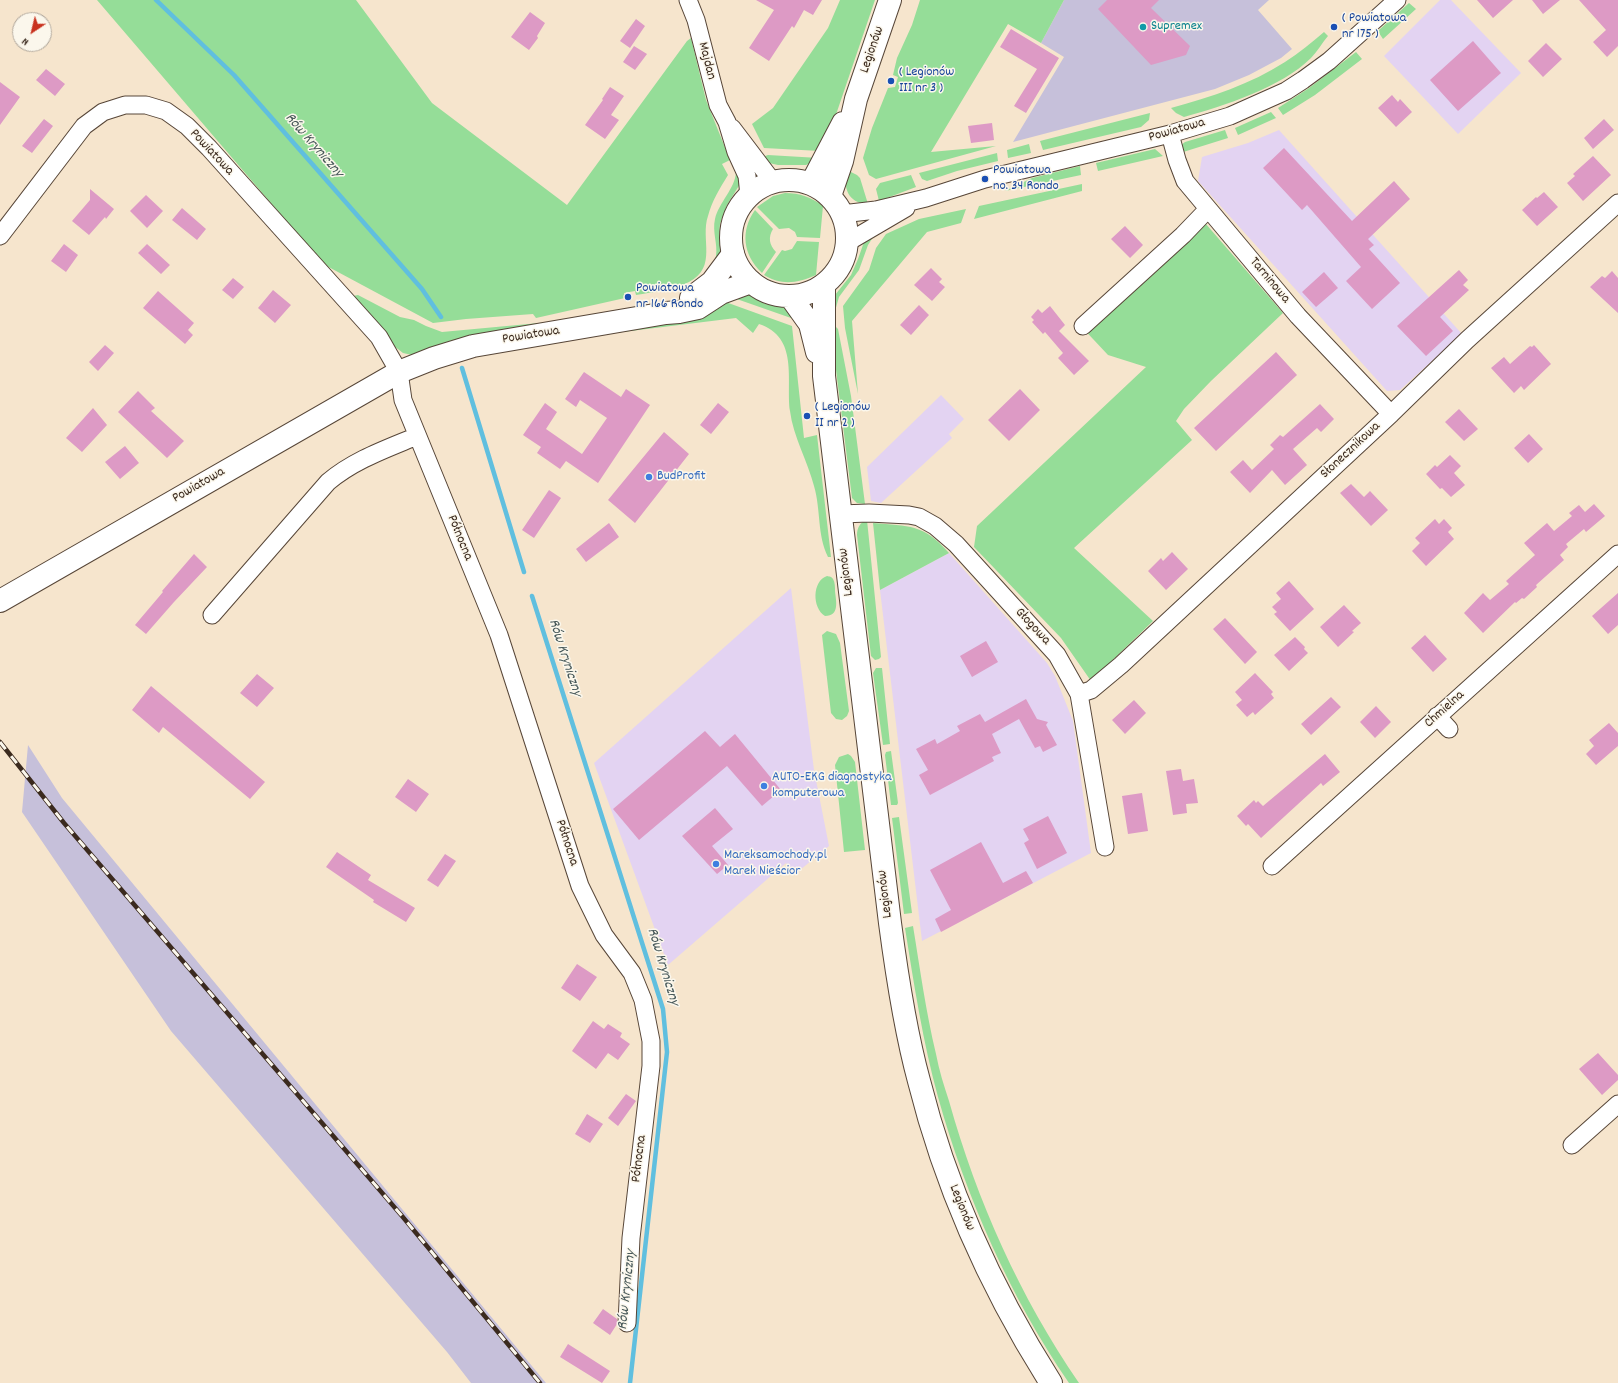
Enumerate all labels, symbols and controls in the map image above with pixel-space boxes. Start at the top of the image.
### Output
place label: ( Powiatowa nr 175 ) [1342,11,1406,44]
north arrow [12,12,52,52]
place label: Supremex [1151,19,1202,35]
marker: Supremex [1138,22,1148,32]
marker: ( Powiatowa nr 175 ) [1329,22,1339,32]
street label: Legionów [857,24,889,76]
text: N [19,33,33,49]
street label: Majdan [693,41,719,81]
place label: ( Legionów III nr 3 ) [899,65,954,98]
marker: ( Legionów III nr 3 ) [886,76,896,86]
water label: Rów Kryniczny [280,110,346,182]
street label: Powiatowa [1147,115,1207,147]
street label: Powiatowa [185,126,237,180]
place label: Powiatowa no. 34 Rondo [993,163,1059,196]
marker: Powiatowa no. 34 Rondo [980,174,990,184]
street label: Tarninowa [1245,255,1293,307]
place label: Powiatowa nr 166 Rondo [636,281,703,314]
marker: Powiatowa nr 166 Rondo [623,292,633,302]
street label: Powiatowa [501,323,561,349]
place label: ( Legionów II nr 2 ) [815,400,870,432]
marker: ( Legionów II nr 2 ) [802,411,812,421]
street label: Słonecznikowa [1317,419,1385,483]
street label: Powiatowa [170,464,228,508]
place label: BudProfit [657,469,706,485]
marker: BudProfit [644,472,654,482]
street label: Północna [442,513,476,563]
street label: Legionów [836,547,858,597]
street label: Głogowa [1011,605,1053,649]
water label: Rów Kryniczny [543,617,585,699]
street label: Chmielna [1422,688,1468,732]
place label: AUTO-EKG diagnostyka komputerowa [772,770,891,802]
marker: AUTO-EKG diagnostyka komputerowa [759,781,769,791]
street label: Północna [551,818,581,868]
place label: Mareksamochody.pl Marek Nieścior [724,848,827,880]
marker: Mareksamochody.pl Marek Nieścior [711,859,721,869]
street label: Legionów [875,869,897,919]
water label: Rów Kryniczny [642,926,682,1008]
street label: Północna [629,1134,651,1184]
street label: Legionów [944,1182,978,1234]
water label: Rów Kryniczny [615,1249,641,1331]

